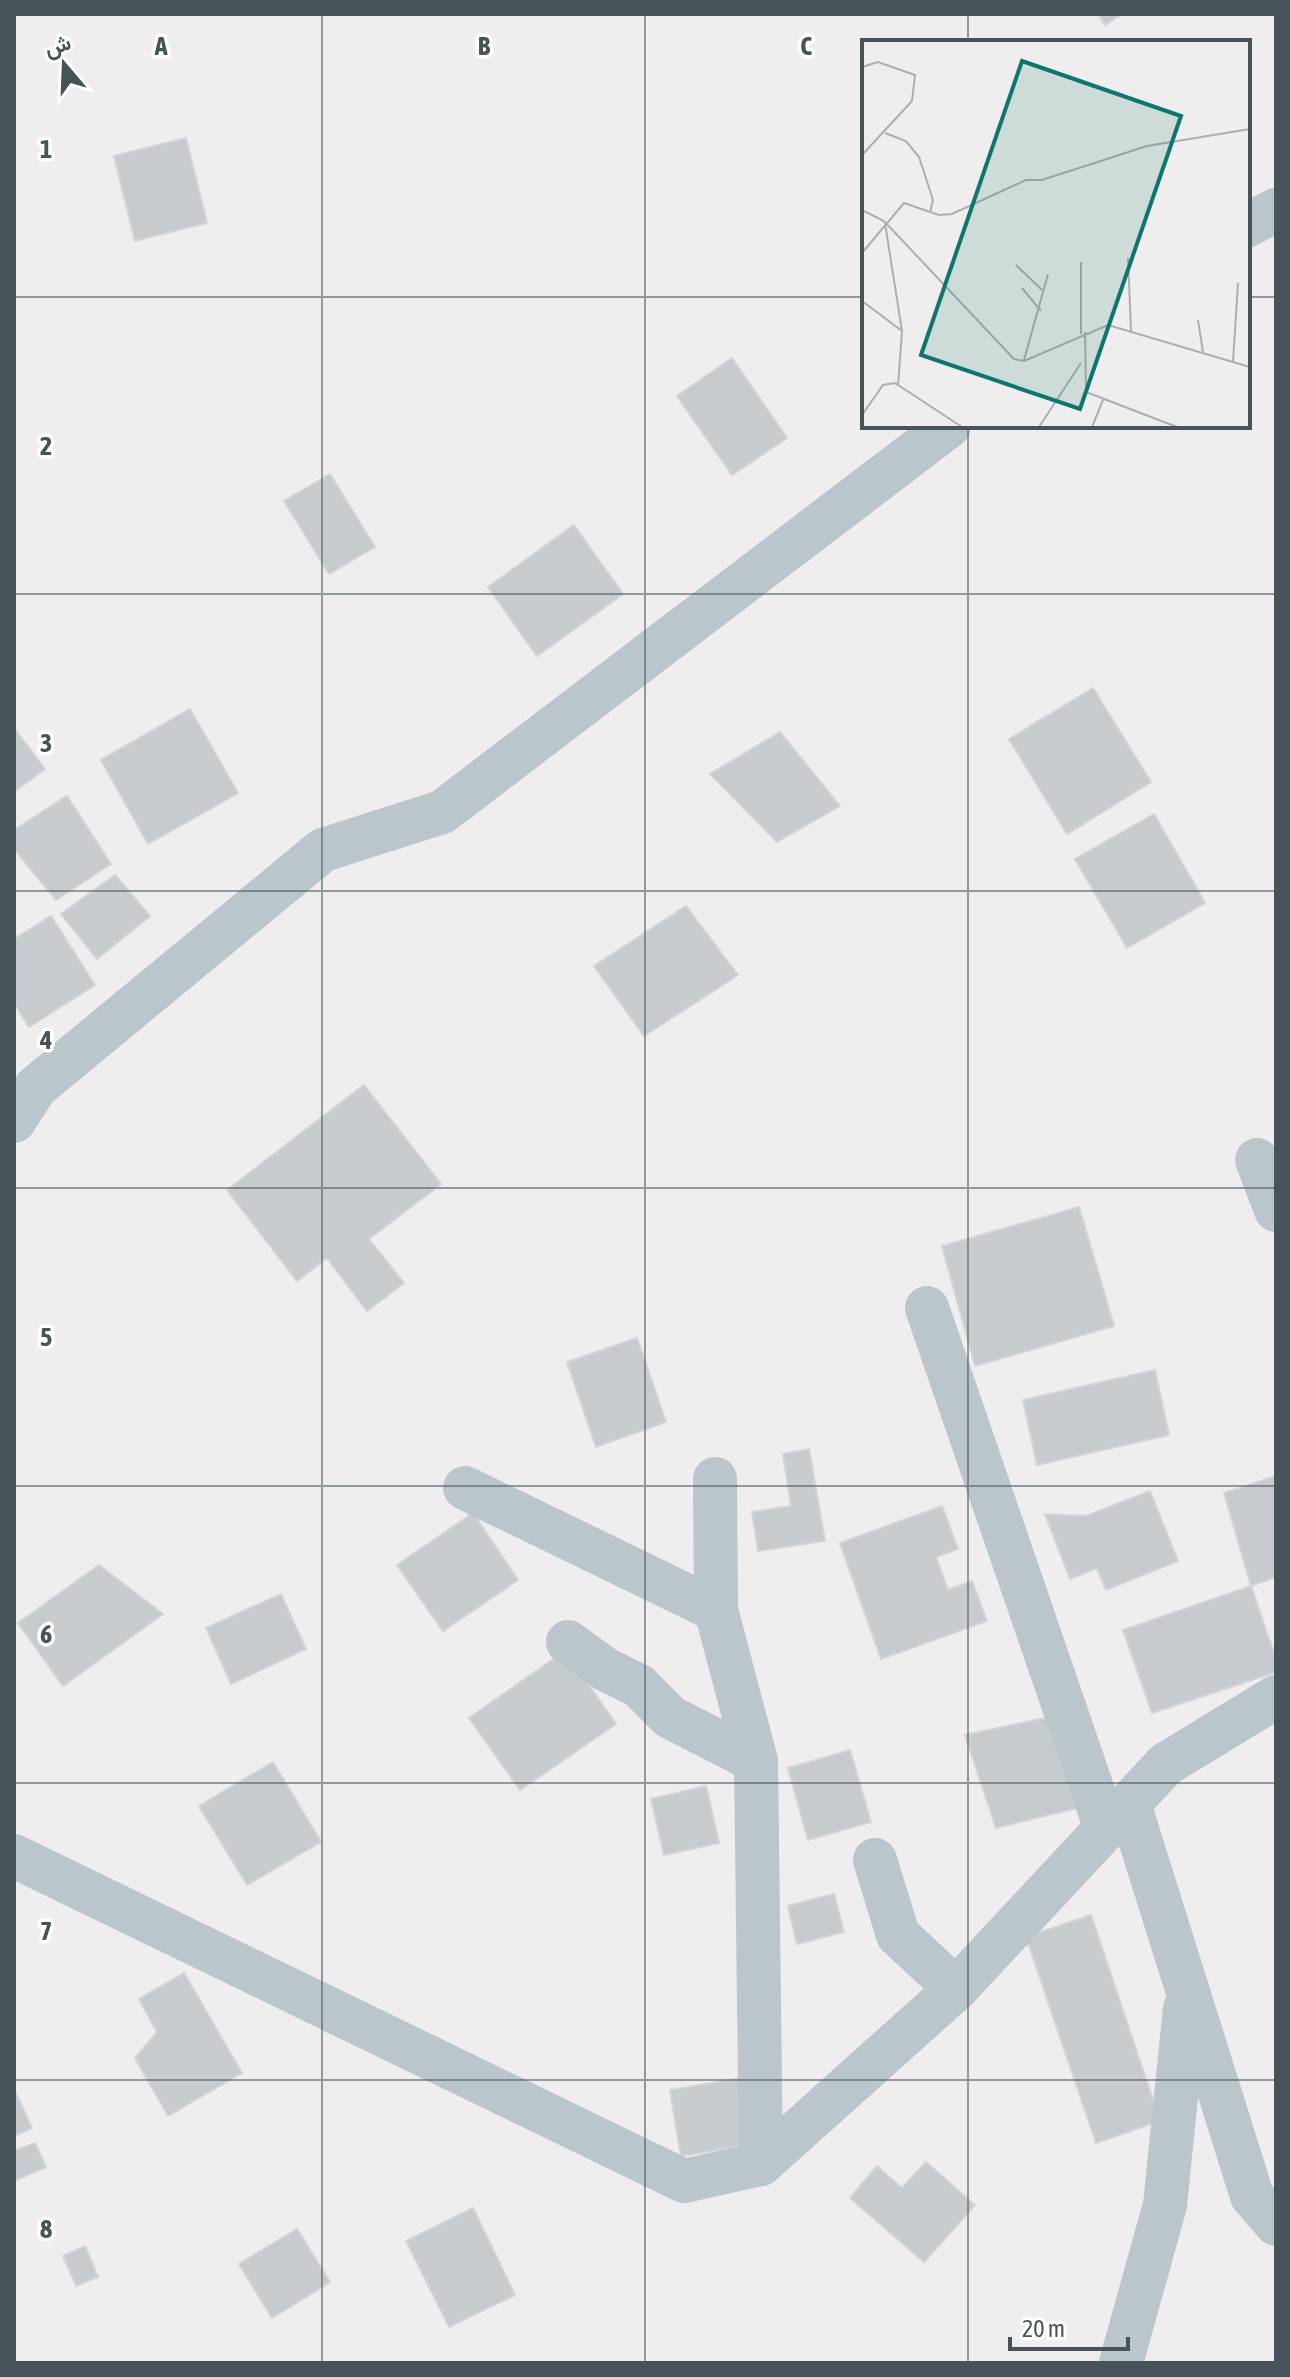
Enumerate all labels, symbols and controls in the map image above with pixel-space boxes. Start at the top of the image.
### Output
north arrow [24,24,104,104]
text: ش [41,28,75,63]
text: A [154,31,168,61]
text: B [478,31,491,61]
text: C [800,31,812,61]
inset map [862,40,1250,428]
text: 1 [40,134,52,164]
text: 2 [40,431,52,461]
text: 3 [40,728,52,758]
text: 4 [39,1025,52,1055]
text: 5 [40,1322,52,1352]
text: 6 [40,1619,52,1649]
text: 7 [40,1916,52,1946]
text: 8 [40,2214,52,2244]
scale bar [1010,2301,1128,2351]
text: 20 m [1022,2315,1065,2342]

